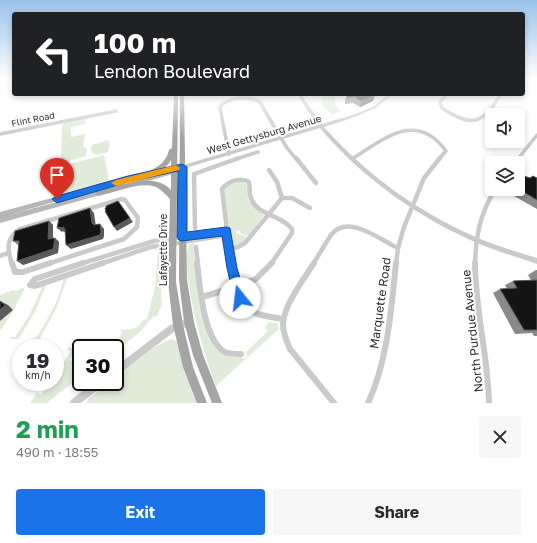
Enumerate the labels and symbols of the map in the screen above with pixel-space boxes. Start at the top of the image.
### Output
street label: Flint Road [10,109,56,129]
street label: West Gettysburg Avenue [205,112,323,156]
pin [40,158,74,199]
street label: Lafayette Drive [157,214,169,286]
street label: Marquette Road [366,256,394,350]
street label: North Purdue Avenue [458,269,486,393]
position arrow [219,277,261,319]
speed limit sign: 30 [72,339,124,391]

